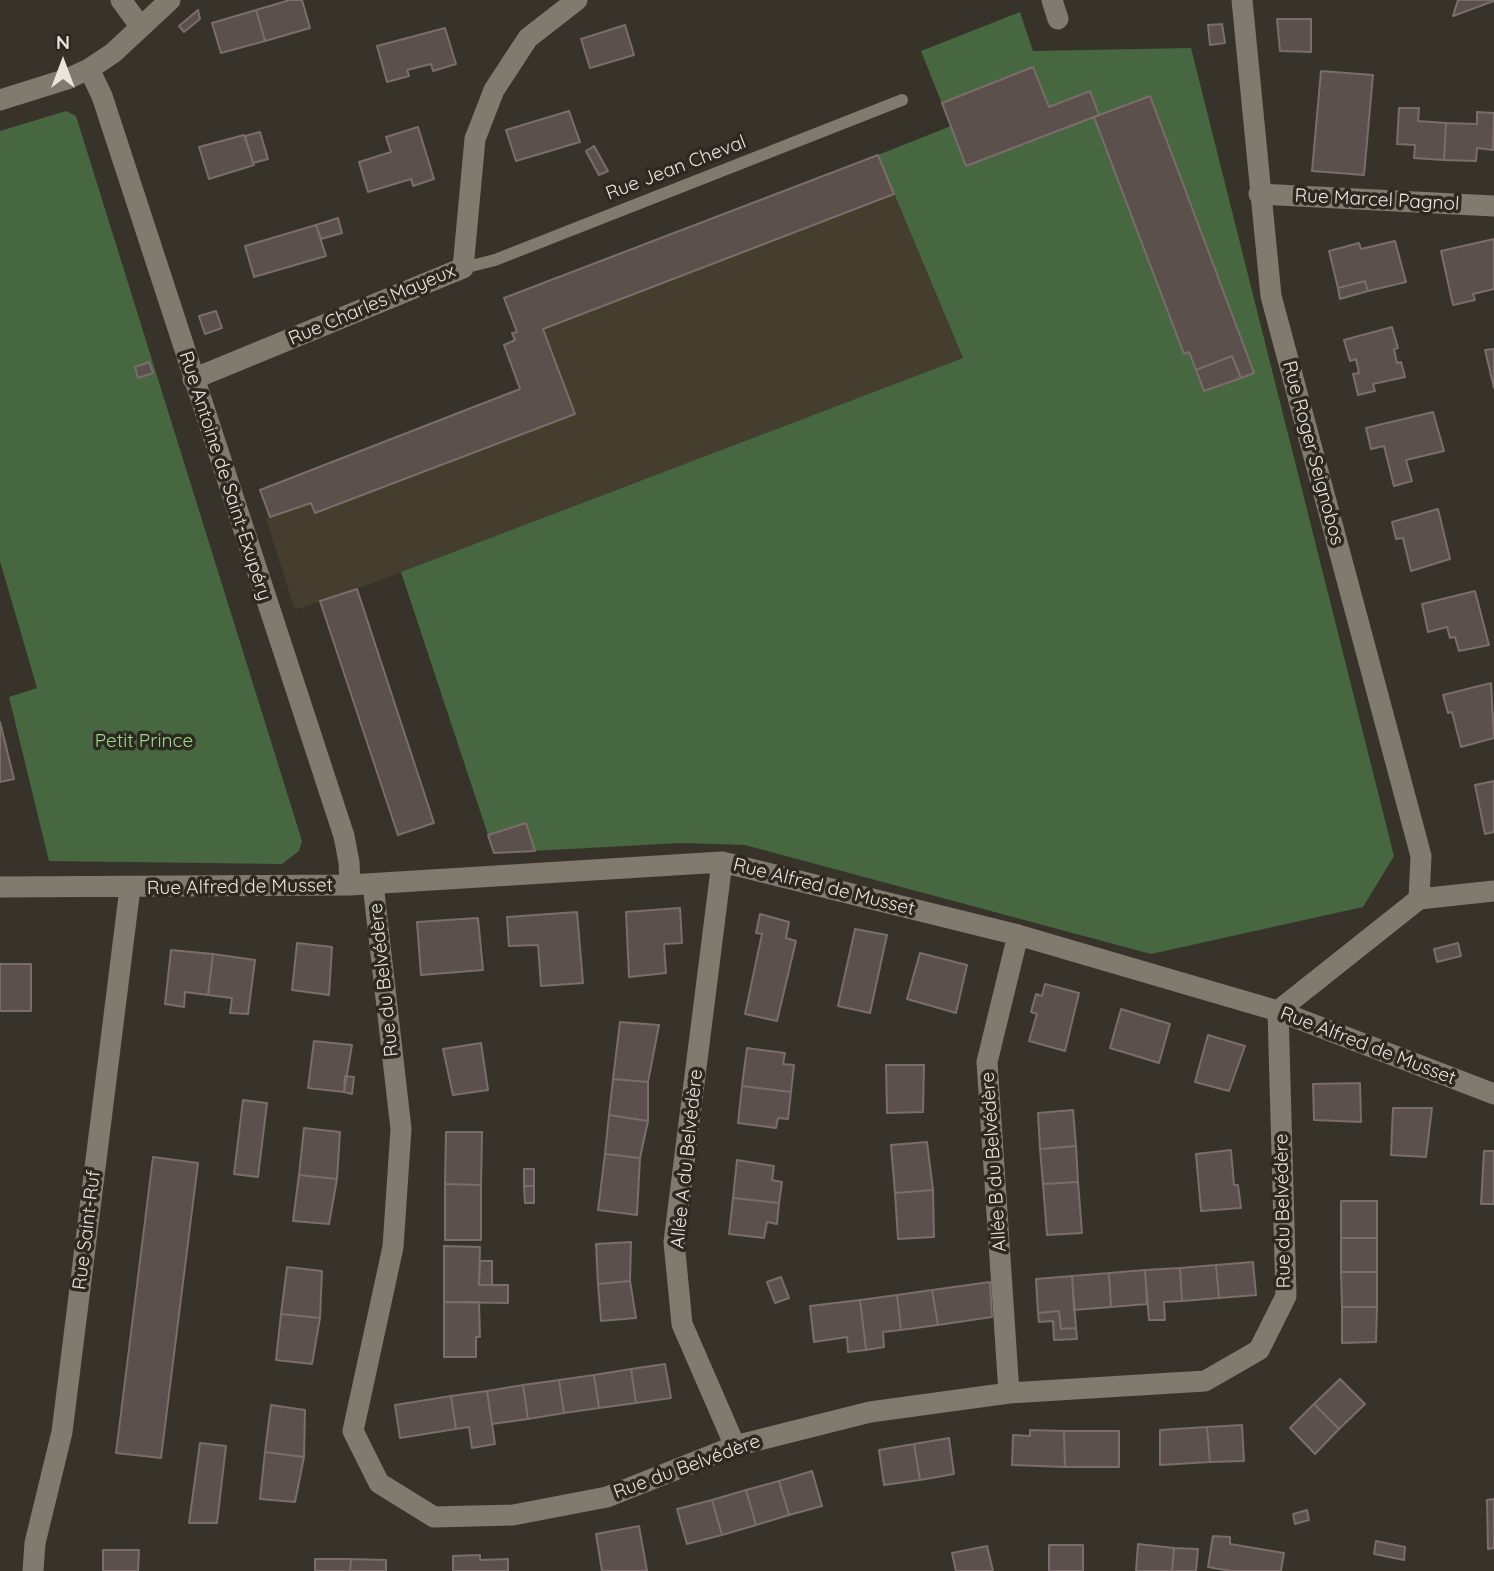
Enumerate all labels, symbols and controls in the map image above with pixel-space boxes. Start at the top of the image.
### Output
north arrow [28,28,98,98]
text: N [56,30,70,54]
street label: Rue Jean Cheval [603,131,749,205]
street label: Rue Marcel Pagnol [1294,184,1460,216]
street label: Rue Charles Mayeux [285,260,459,350]
street label: Rue Antoine de Saint-Exupéry [174,348,276,604]
street label: Rue Roger Seignobos [1277,358,1349,548]
park label: Petit Prince [95,730,193,752]
street label: Rue Alfred de Musset [731,853,917,921]
street label: Rue Alfred de Musset [147,874,333,900]
street label: Rue du Belvédère [365,902,403,1058]
street label: Rue Alfred de Musset [1277,1002,1459,1090]
street label: Allée A du Belvédère [666,1068,708,1250]
street label: Allée B du Belvédère [976,1071,1012,1253]
street label: Rue du Belvédère [1270,1133,1296,1289]
street label: Rue Saint-Ruf [68,1169,106,1291]
street label: Rue du Belvédère [610,1430,764,1504]

